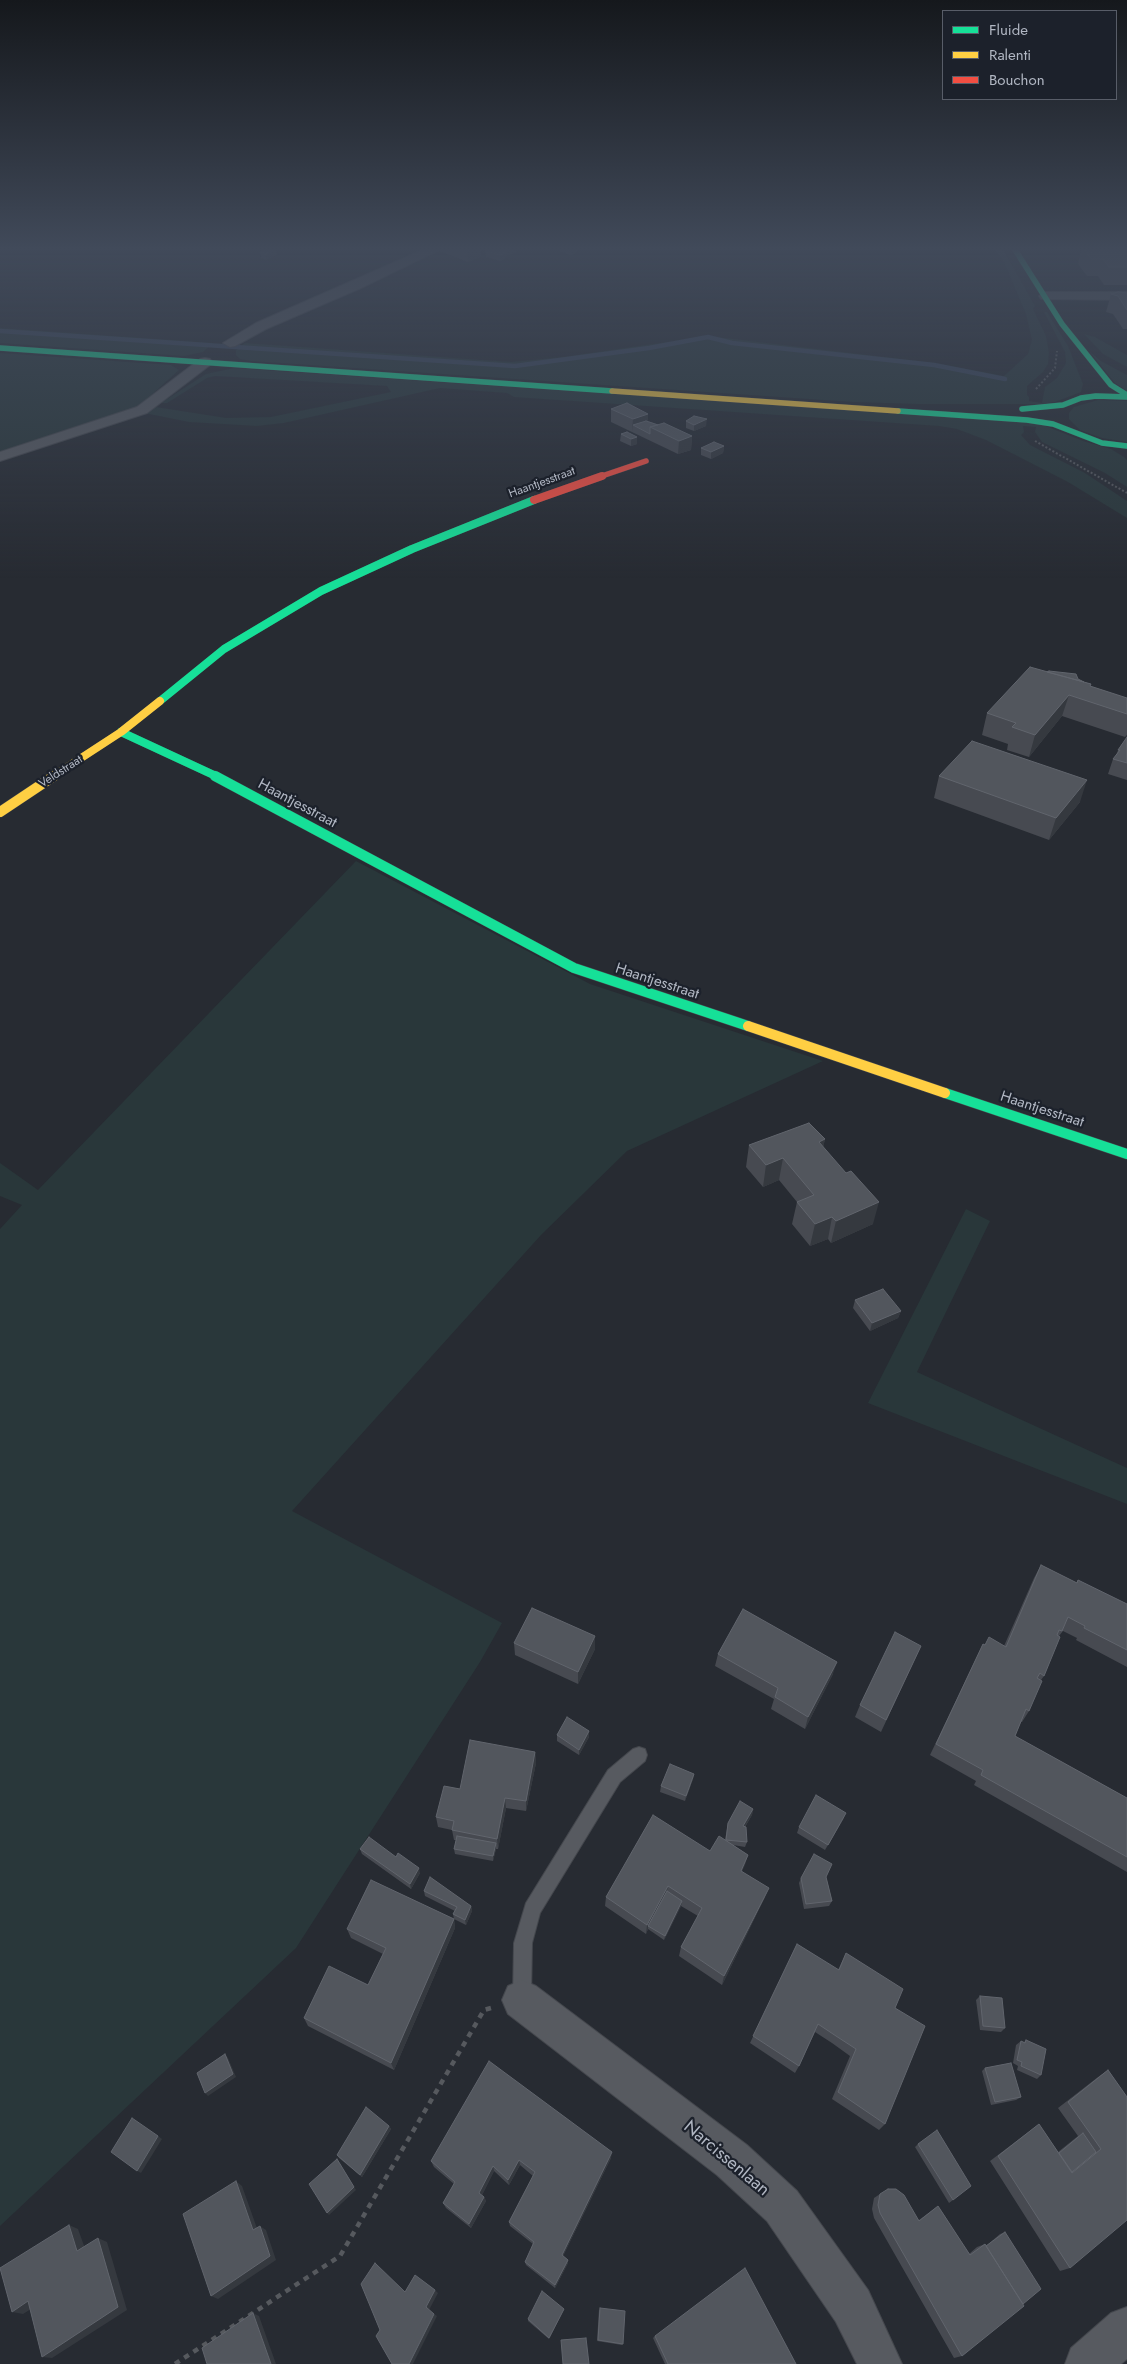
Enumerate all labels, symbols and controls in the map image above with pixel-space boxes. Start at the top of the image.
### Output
legend [942,10,1117,100]
text: Fluide [989,19,1028,41]
text: Ralenti [989,44,1031,66]
text: Bouchon [989,69,1045,91]
street label: Haantjesstraat [507,464,577,502]
street label: Veldstraat [37,753,85,791]
street label: Haantjesstraat [254,776,340,832]
street label: Haantjesstraat [613,960,701,1004]
street label: Haantjesstraat [998,1088,1086,1132]
street label: Narcissenlaan [678,2117,774,2201]

